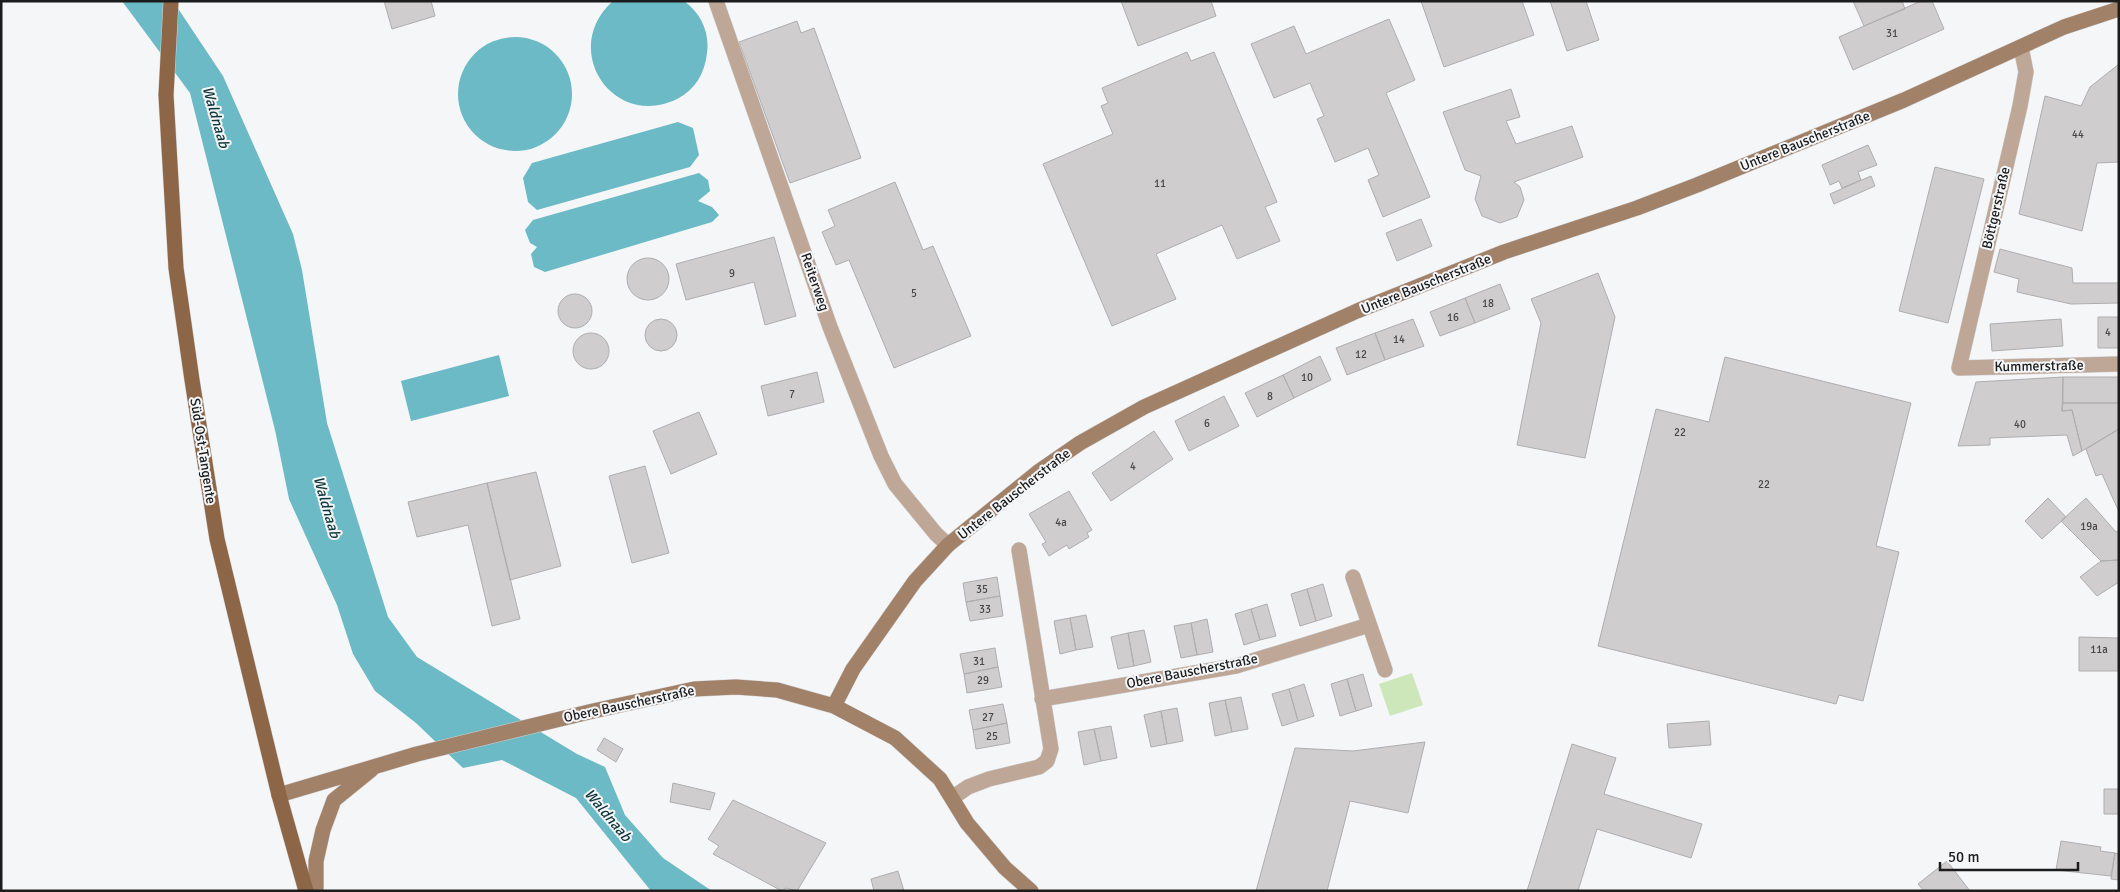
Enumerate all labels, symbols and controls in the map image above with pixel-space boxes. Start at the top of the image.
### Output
house number: 31 [1886,27,1898,40]
water label: Waldnaab [199,84,234,151]
street label: Untere Bauscherstraße [1738,107,1872,175]
house number: 44 [2072,128,2084,141]
street label: Böttgerstraße [1978,165,2014,251]
house number: 11 [1154,177,1166,190]
street label: Untere Bauscherstraße [1359,250,1493,318]
street label: Reiterweg [797,251,833,313]
house number: 9 [729,267,735,280]
house number: 5 [911,287,917,300]
house number: 18 [1482,297,1494,310]
house number: 16 [1447,311,1459,324]
house number: 4 [2105,326,2111,339]
house number: 14 [1393,333,1405,346]
house number: 12 [1355,348,1367,361]
street label: Kummerstraße [1994,357,2084,375]
house number: 10 [1301,371,1313,384]
house number: 7 [789,388,795,401]
house number: 8 [1267,390,1273,403]
street label: Süd-Ost-Tangente [186,397,220,505]
house number: 6 [1204,417,1210,430]
house number: 40 [2014,418,2026,431]
house number: 22 [1674,426,1686,439]
street label: Untere Bauscherstraße [954,445,1074,543]
house number: 4 [1130,460,1136,473]
water label: Waldnaab [310,474,345,541]
house number: 22 [1758,478,1770,491]
house number: 4a [1055,516,1067,529]
house number: 19a [2080,520,2098,533]
house number: 35 [976,583,988,596]
house number: 33 [979,603,991,616]
house number: 11a [2090,643,2108,656]
street label: Obere Bauscherstraße [1125,650,1259,692]
house number: 31 [973,655,985,668]
house number: 29 [977,674,989,687]
street label: Obere Bauscherstraße [562,682,696,726]
house number: 27 [982,711,994,724]
house number: 25 [986,730,998,743]
water label: Waldnaab [581,785,636,846]
scale bar [1940,840,2078,872]
text: 50 m [1948,848,1979,866]

